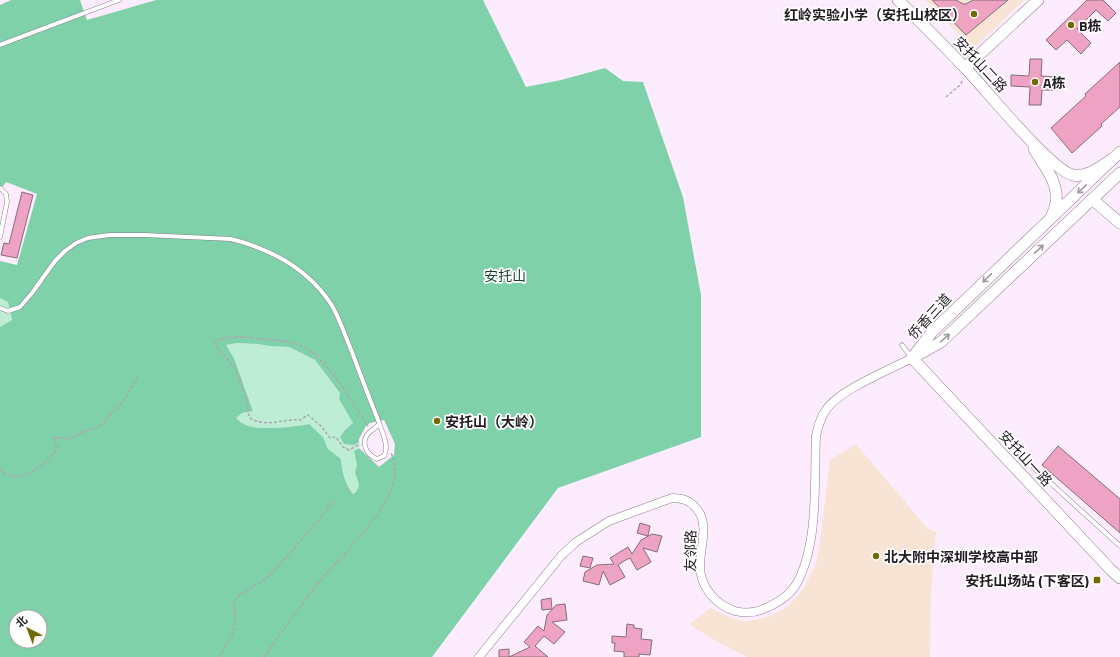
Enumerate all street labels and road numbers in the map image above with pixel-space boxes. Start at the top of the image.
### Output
street label: 安托山二路 [949,31,1013,97]
street label: 侨香三道 [902,288,956,344]
street label: 安托山一路 [994,425,1058,491]
street label: 友邻路 [679,530,701,572]

